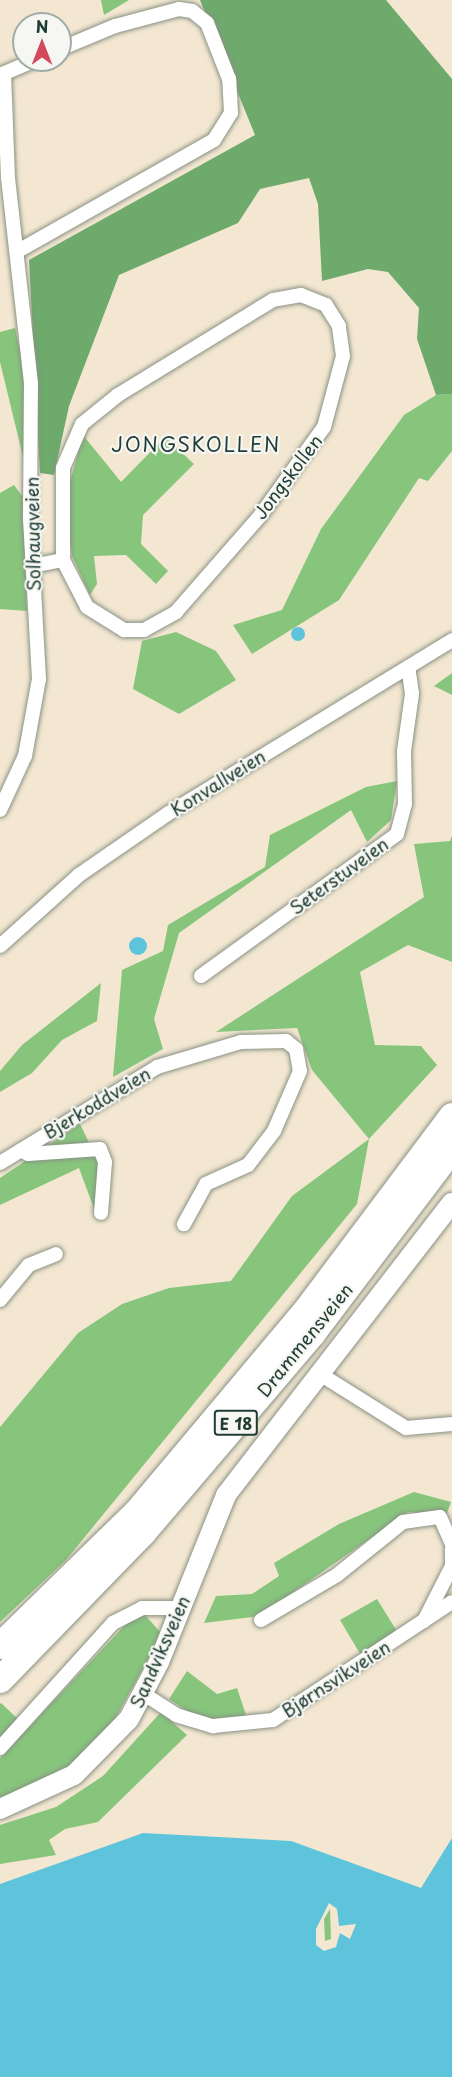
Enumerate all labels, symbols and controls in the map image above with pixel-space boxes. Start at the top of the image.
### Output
north arrow [12,12,72,72]
text: N [36,14,48,38]
street label: Jongskollen [249,430,327,524]
district label: JONGSKOLLEN [112,432,280,456]
street label: Solhaugveien [21,477,45,591]
street label: Konvallveien [167,745,269,821]
street label: Seterstuveien [286,833,392,919]
street label: Bjerkoddveien [40,1063,154,1143]
street label: Drammensveien [253,1279,357,1401]
road number: E 18 [214,1410,258,1436]
street label: Sandviksveien [126,1593,194,1711]
street label: Bjørnsvikveien [278,1636,394,1722]

